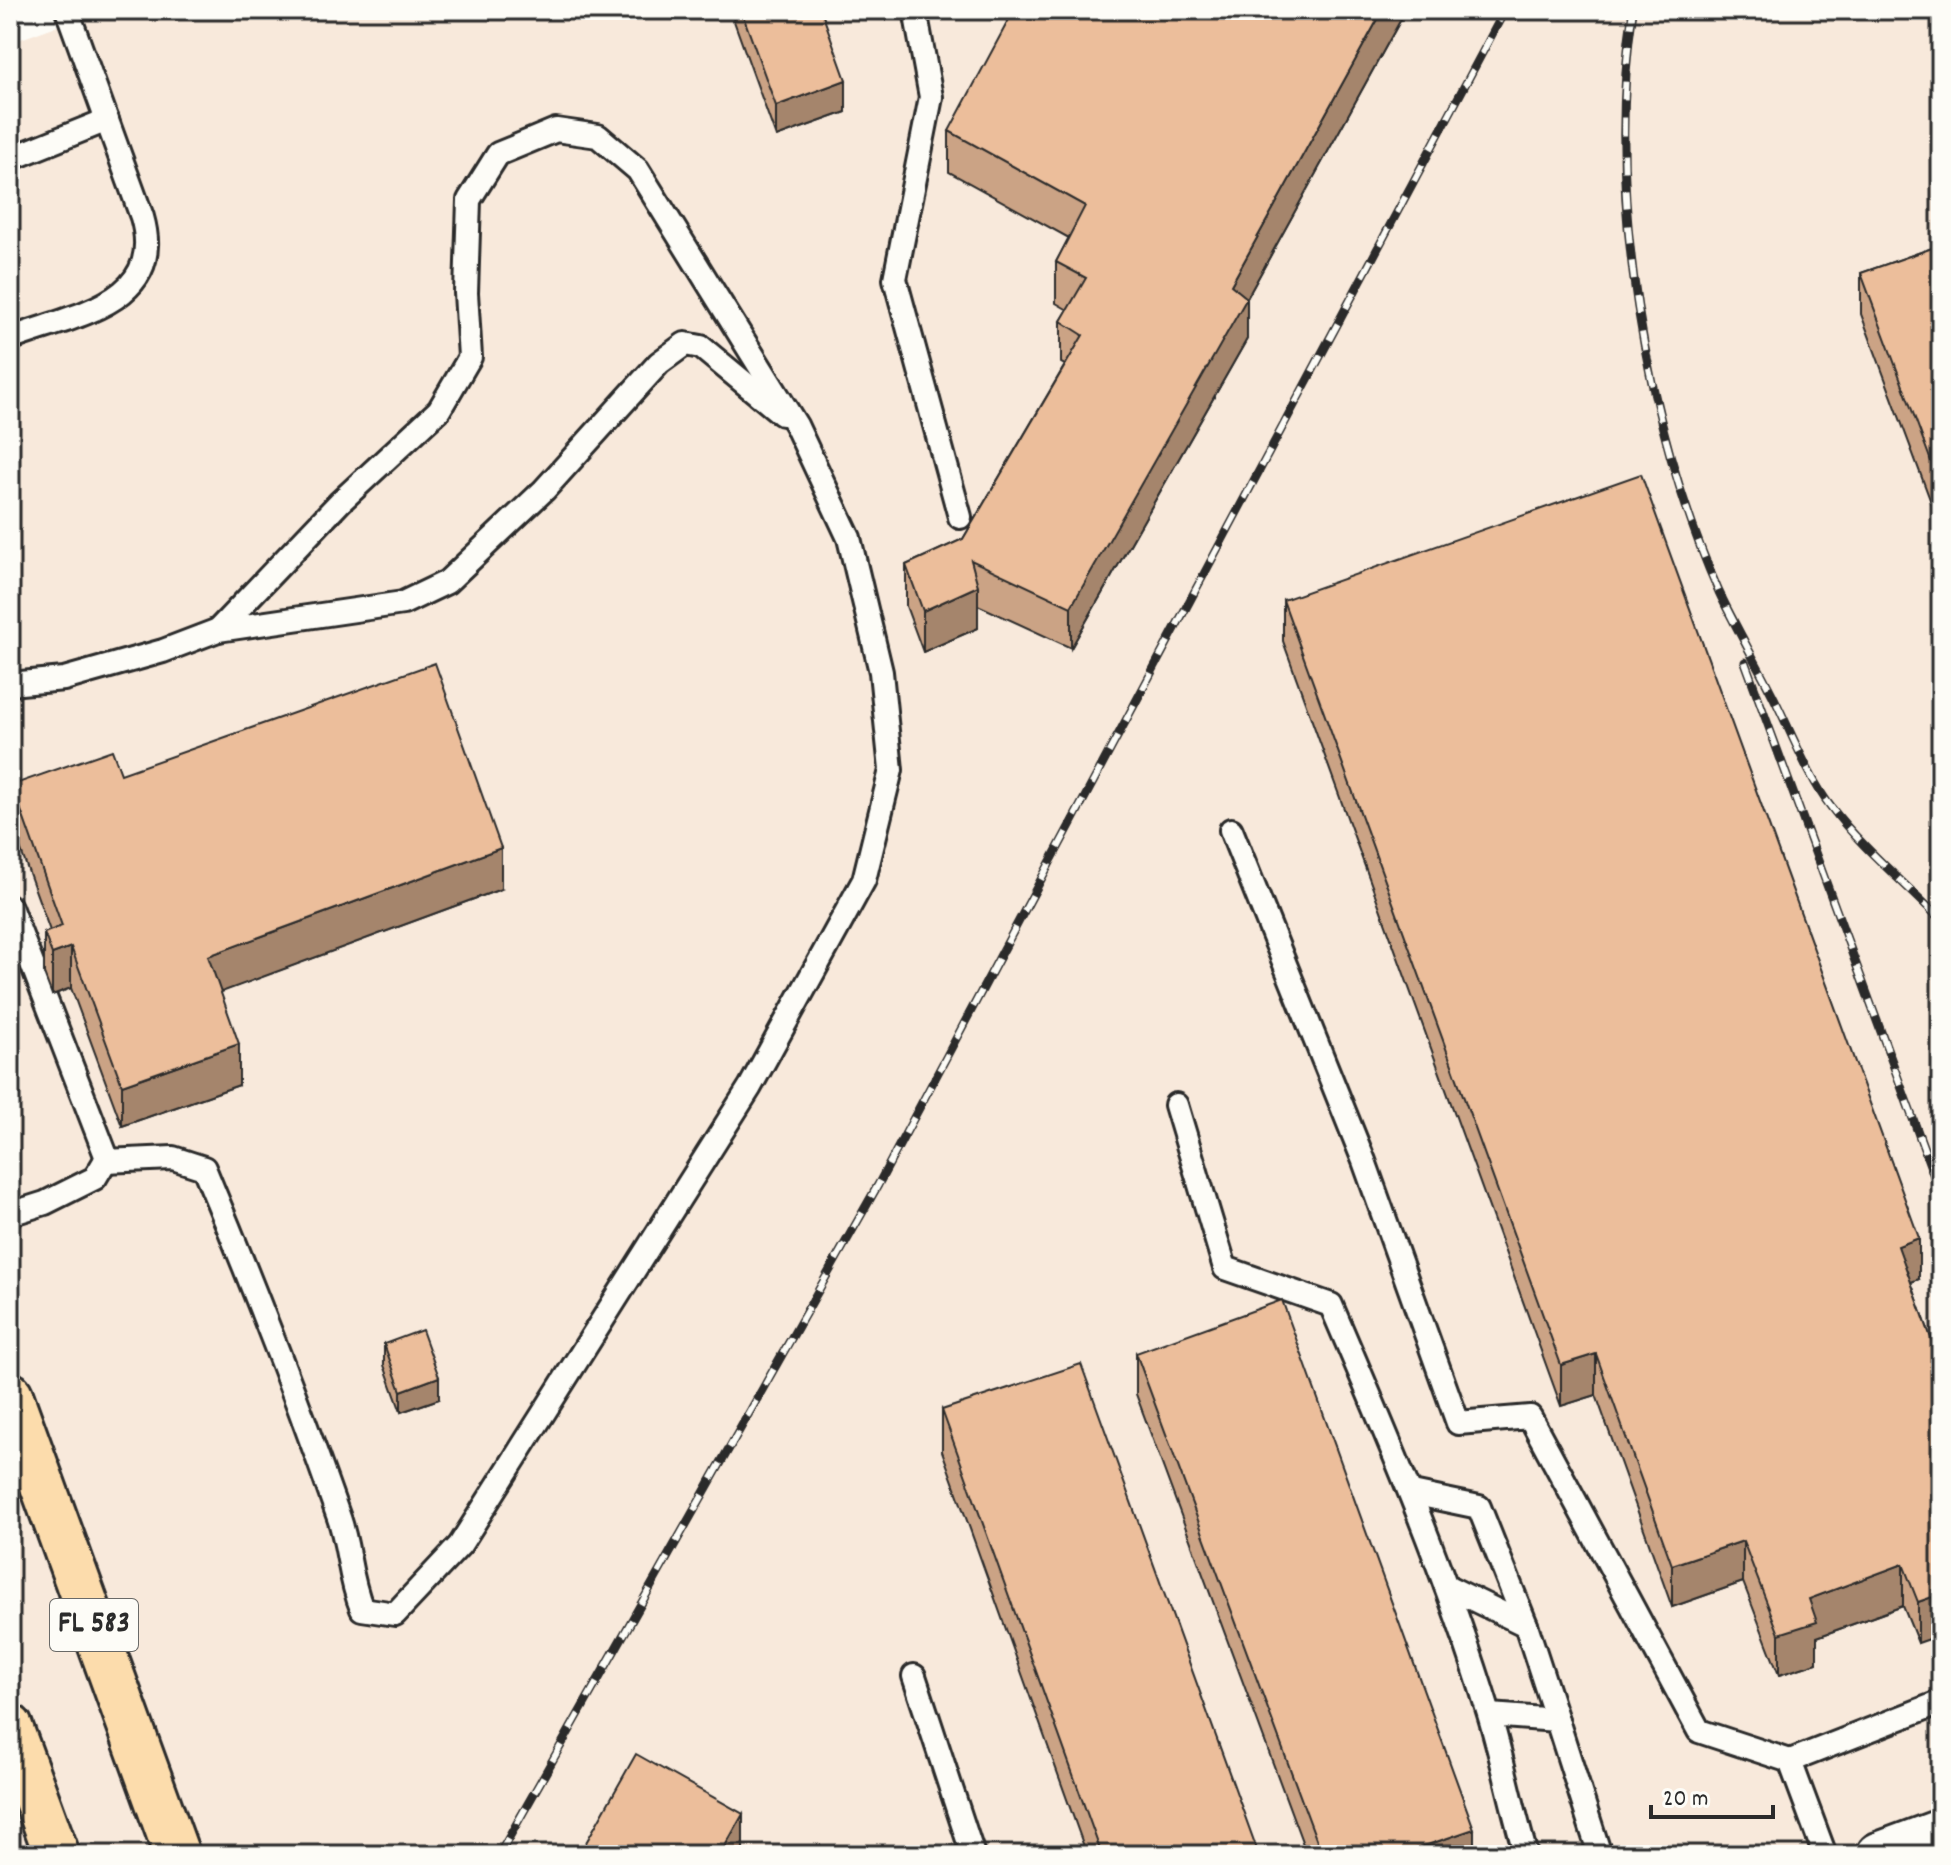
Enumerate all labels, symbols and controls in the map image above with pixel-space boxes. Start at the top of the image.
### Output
road number: FL 583 [50,1599,138,1651]
scale bar [1651,1769,1773,1819]
text: 20 m [1663,1783,1709,1817]

